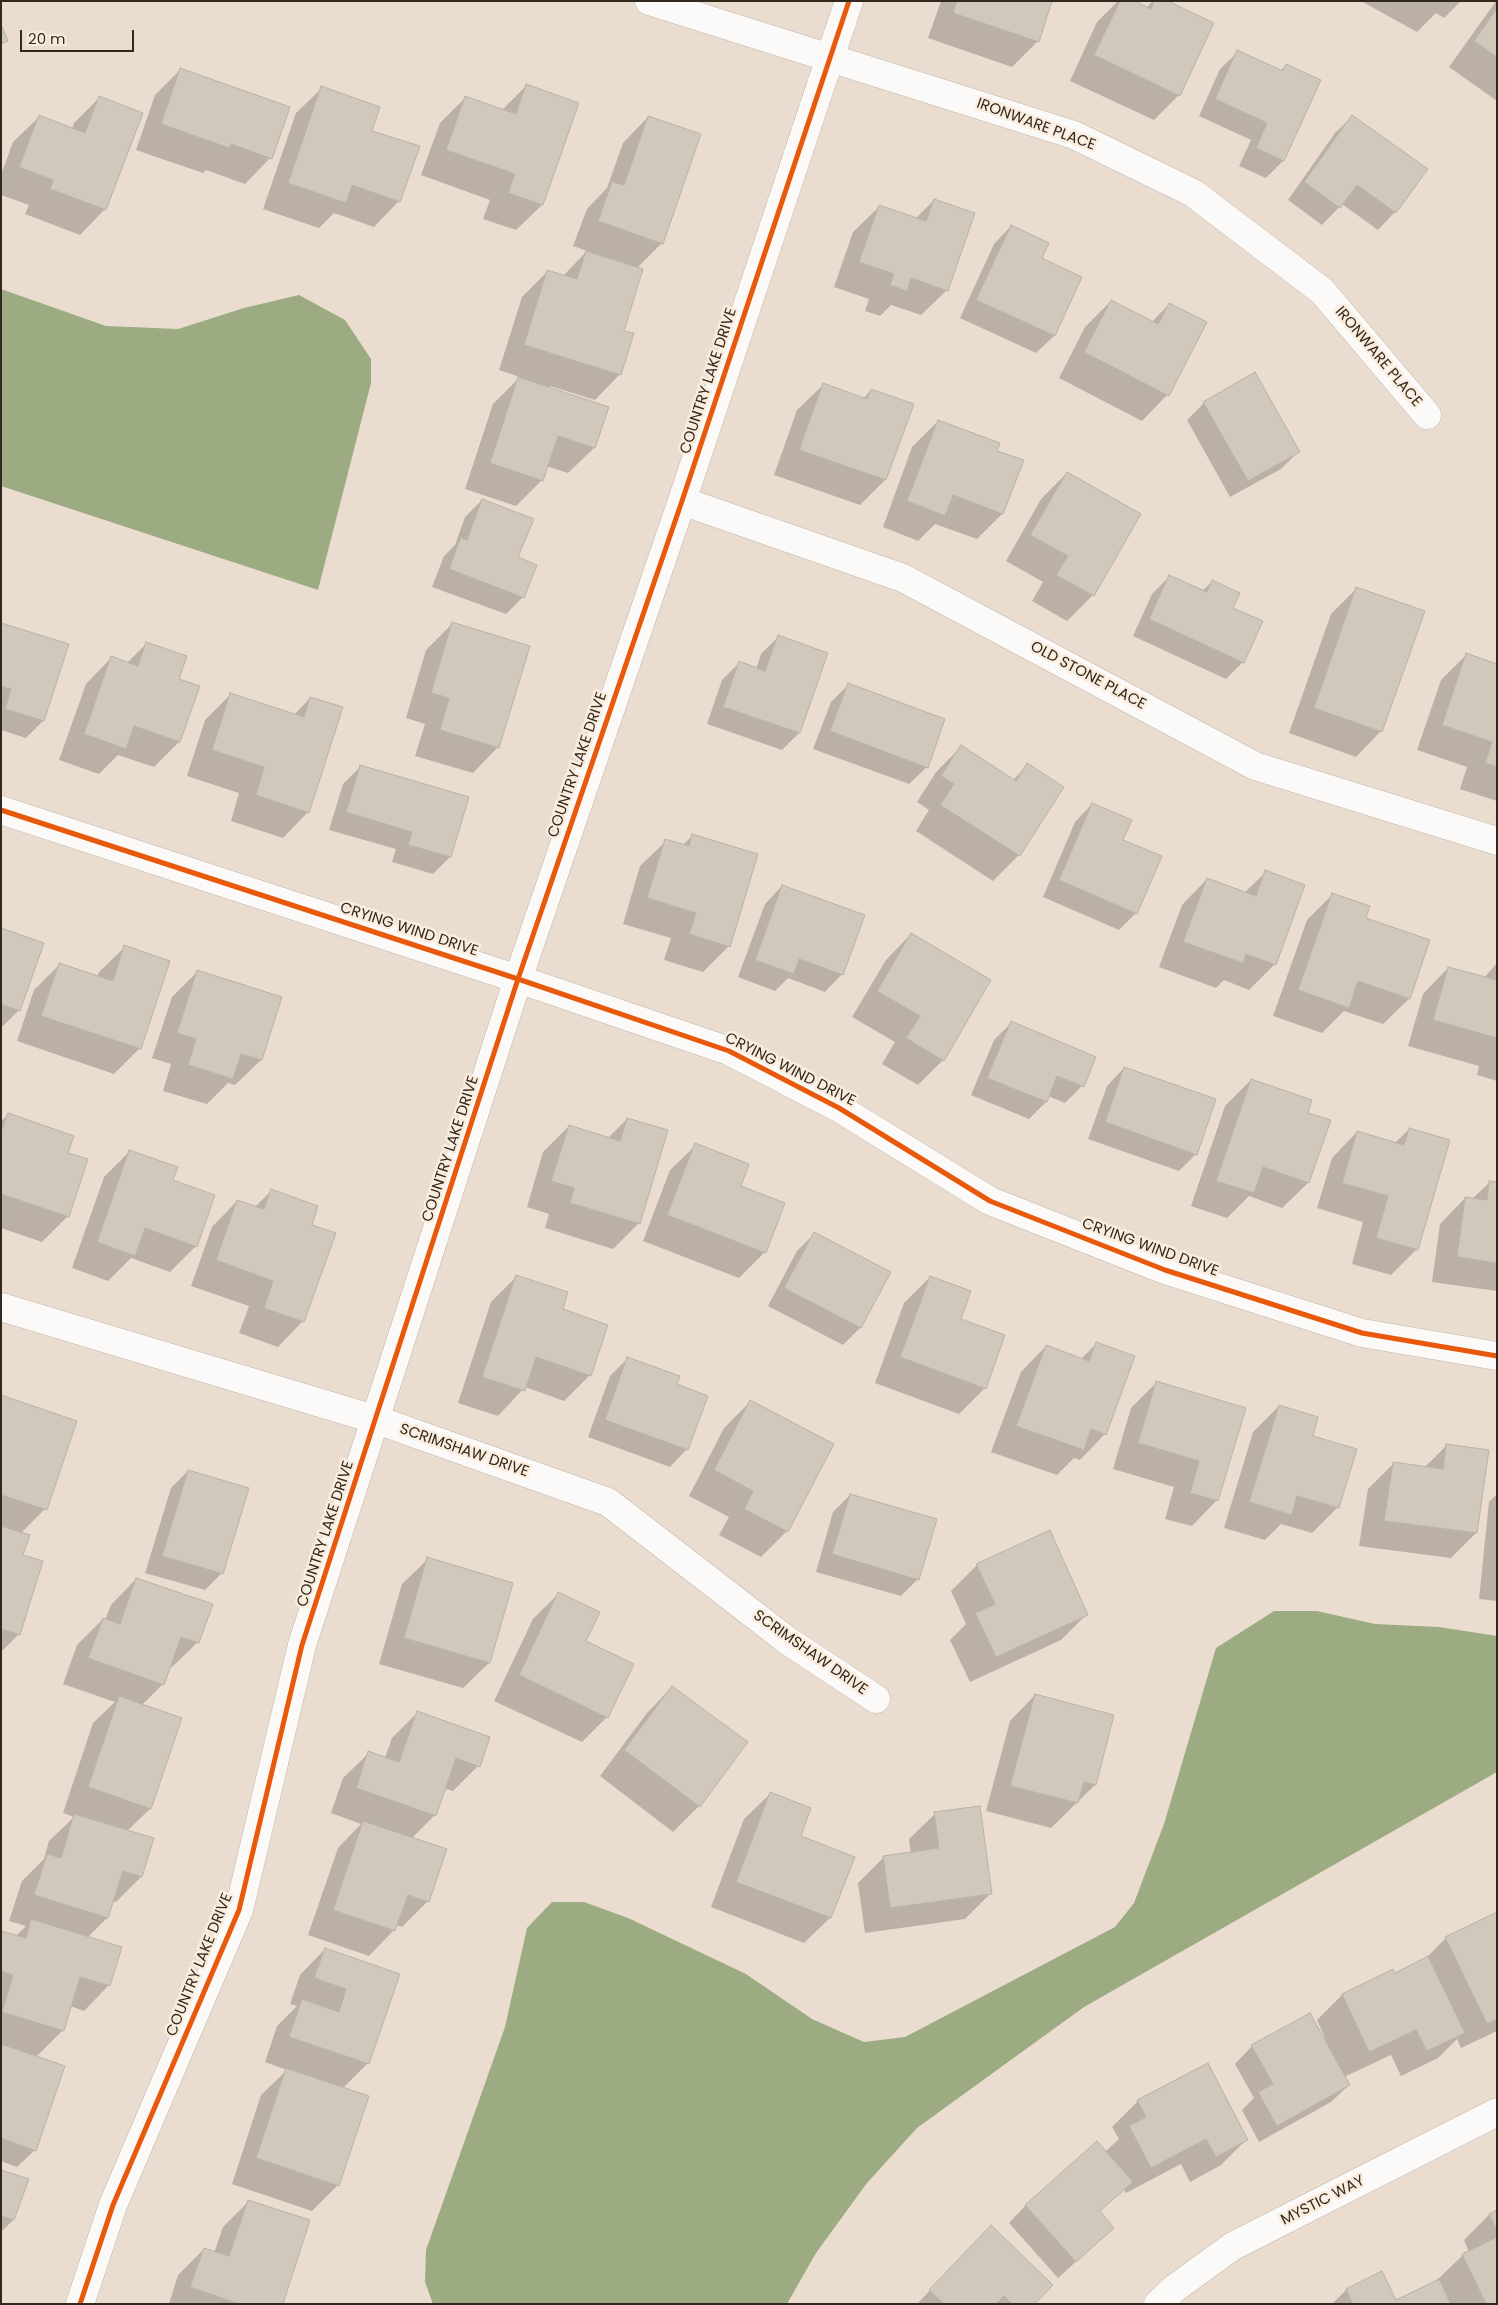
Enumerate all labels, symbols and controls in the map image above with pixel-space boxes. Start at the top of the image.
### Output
scale bar [22,20,136,52]
text: 20 m [28,28,66,49]
street label: IRONWARE PLACE [974,95,1098,155]
street label: IRONWARE PLACE [1331,303,1425,411]
street label: COUNTRY LAKE DRIVE [677,306,741,456]
street label: OLD STONE PLACE [1027,638,1149,714]
street label: COUNTRY LAKE DRIVE [545,690,611,840]
street label: CRYING WIND DRIVE [338,899,480,961]
street label: CRYING WIND DRIVE [722,1029,858,1111]
street label: COUNTRY LAKE DRIVE [419,1074,483,1224]
street label: CRYING WIND DRIVE [1079,1215,1221,1281]
street label: SCRIMSHAW DRIVE [397,1420,531,1482]
street label: COUNTRY LAKE DRIVE [294,1459,358,1609]
street label: SCRIMSHAW DRIVE [749,1607,871,1699]
street label: COUNTRY LAKE DRIVE [163,1891,237,2039]
street label: MYSTIC WAY [1278,2172,1368,2230]

